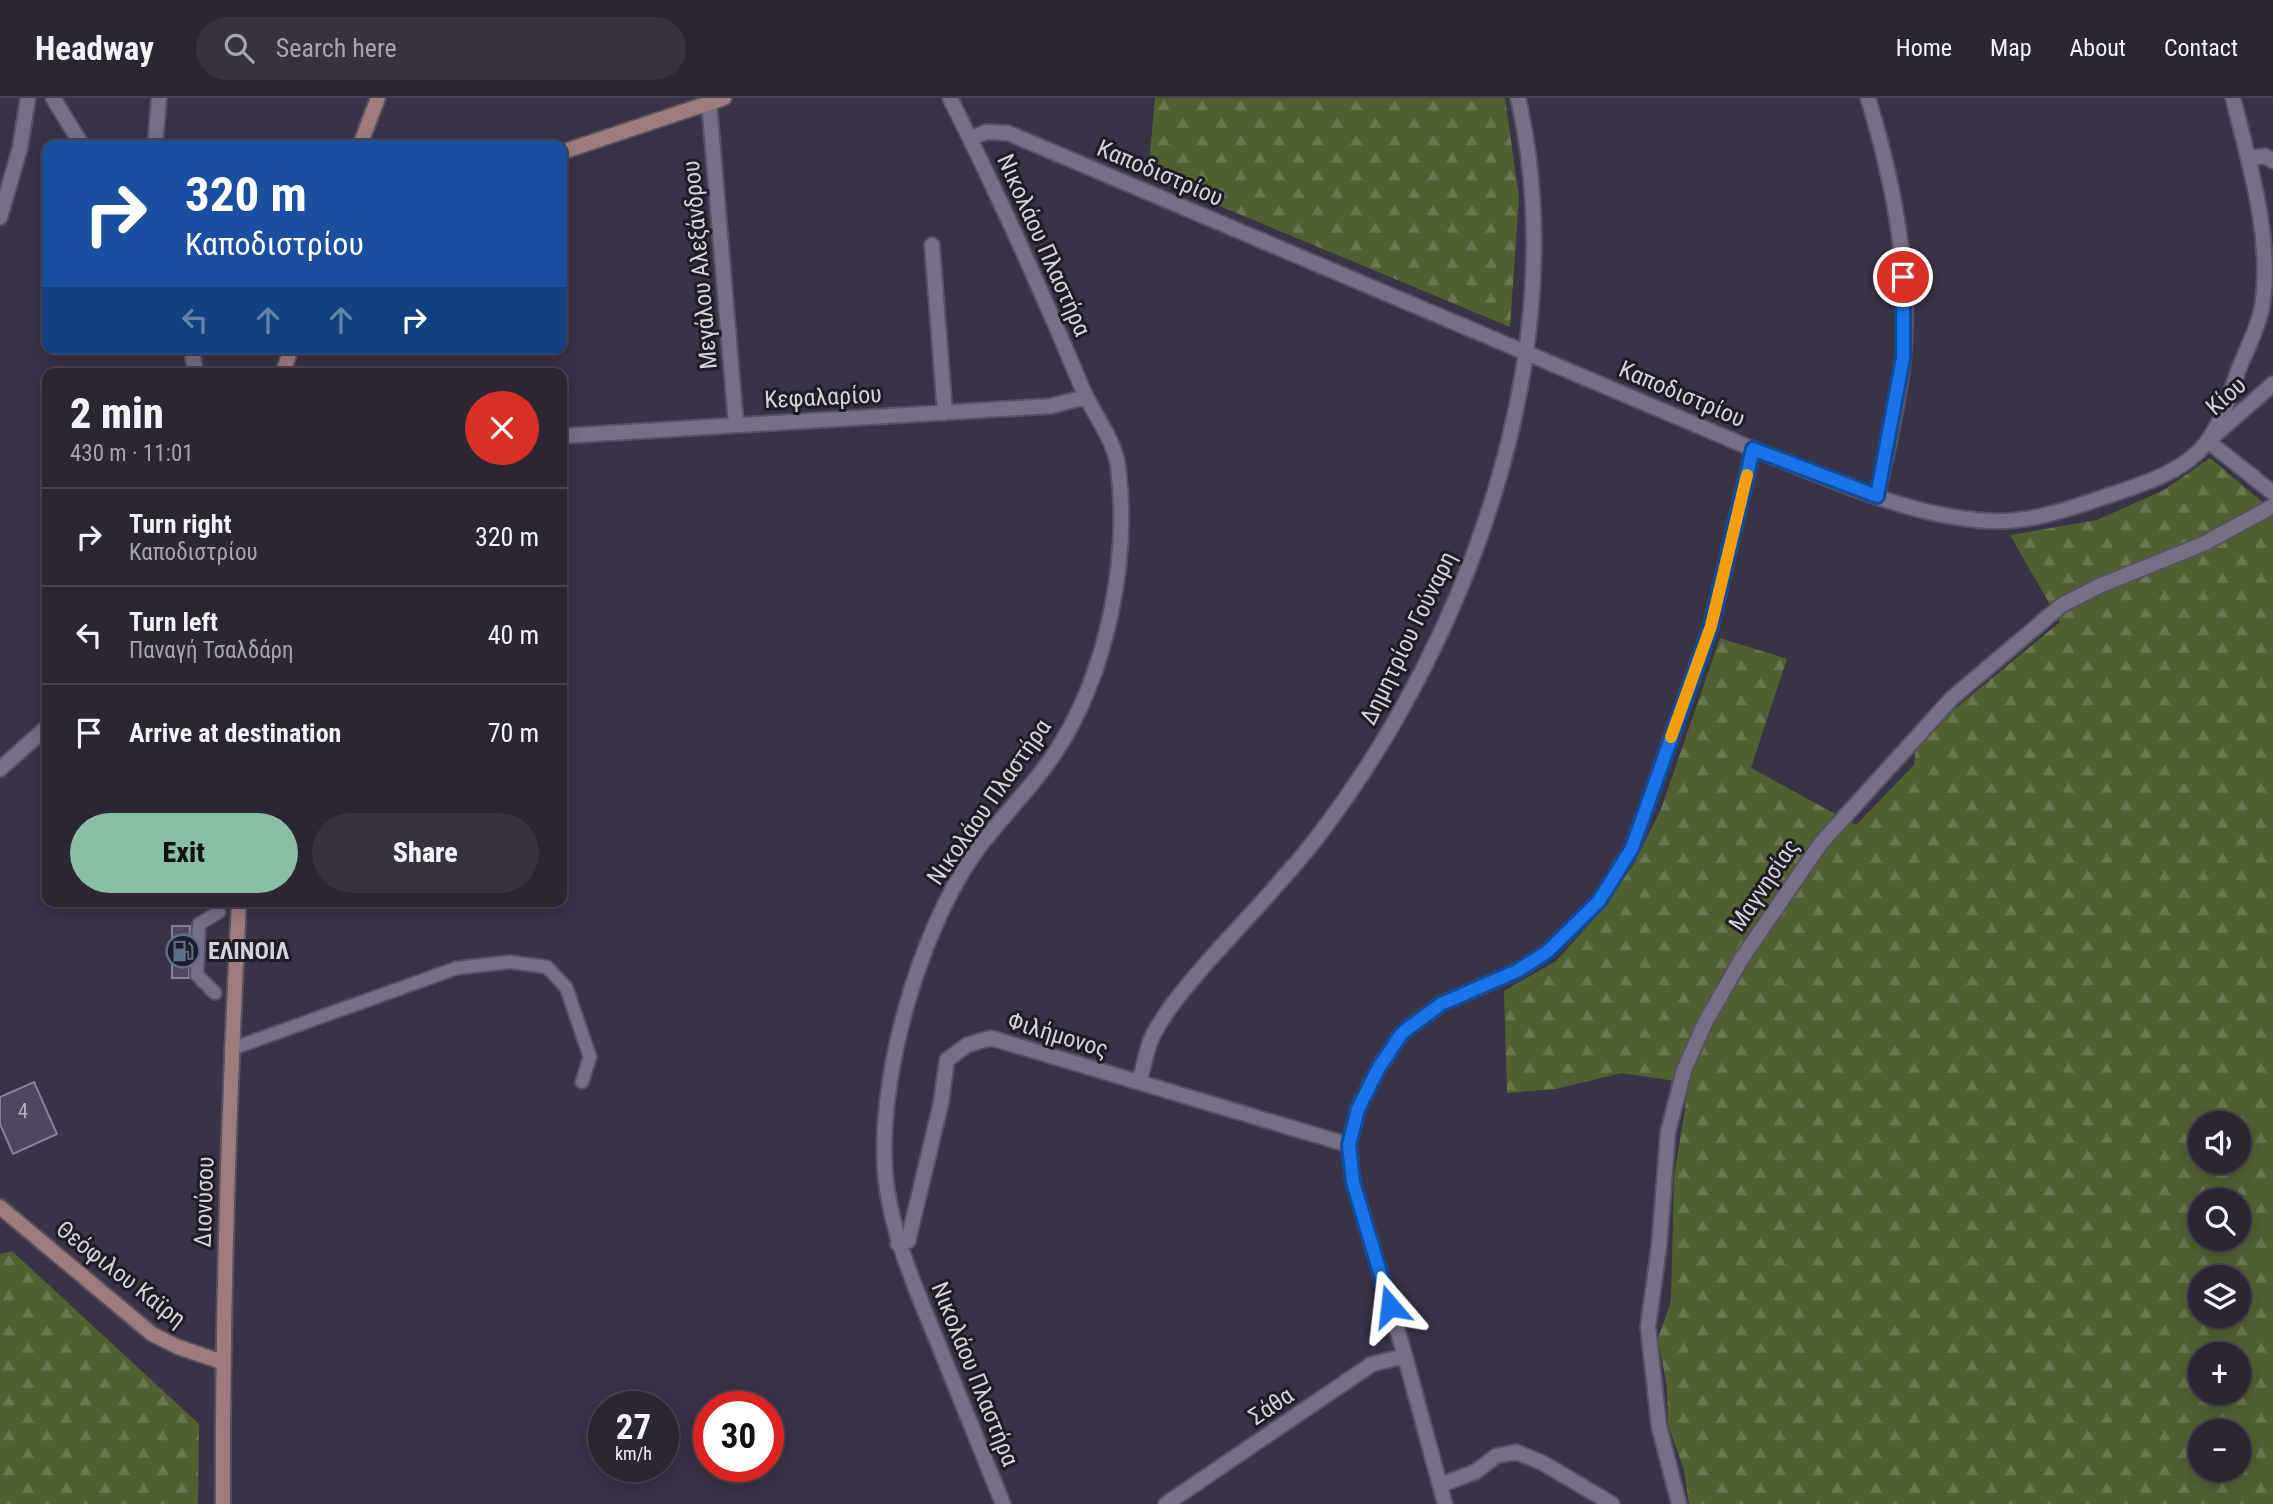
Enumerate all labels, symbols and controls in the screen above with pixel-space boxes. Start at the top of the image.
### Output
search box [196,17,686,80]
text: Headway [35,29,154,68]
icon: search [220,29,258,67]
text: Search here [276,33,397,63]
text: Home [1896,34,1952,62]
text: Map [1990,34,2032,62]
text: About [2070,34,2126,62]
text: Contact [2164,34,2238,62]
street label: Καποδιστρίου [1093,134,1227,212]
street label: Νικολάου Πλαστήρα [991,150,1097,340]
street label: Μεγάλου Αλεξάνδρου [677,160,723,370]
text: 320 m [185,166,307,223]
icon: right [70,168,161,259]
text: Καποδιστρίου [185,225,364,263]
pin [1873,247,1933,307]
icon: arrive [1884,258,1922,296]
icon: left [176,301,214,339]
icon: ahead [249,301,287,339]
icon: ahead [322,301,360,339]
icon: right [395,301,433,339]
street label: Καποδιστρίου [1615,355,1749,433]
street label: Κίου [2200,371,2252,421]
street label: Κεφαλαρίου [764,380,882,414]
text: 2 min [70,389,164,438]
button: close [465,391,539,465]
text: 430 m · 11:01 [70,440,194,467]
text: Turn right [129,509,231,539]
icon: right [70,518,108,556]
text: 320 m [475,522,539,552]
text: Καποδιστρίου [129,539,258,566]
street label: Δημητρίου Γούναρη [1354,547,1462,729]
text: Turn left [129,607,218,637]
icon: left [70,616,108,654]
text: 40 m [488,620,539,650]
text: Παναγή Τσαλδάρη [129,637,294,664]
icon: arrive [70,714,108,752]
street label: Νικολάου Πλαστήρα [921,714,1057,890]
text: Arrive at destination [129,718,341,748]
text: 70 m [488,718,539,748]
button: Exit [70,813,298,893]
button: Share [312,813,539,893]
street label: Μαγνησίας [1723,834,1805,936]
fuel station icon: ΕΛΙΝΟΙΛ [164,932,202,970]
place label: ΕΛΙΝΟΙΛ [208,937,290,965]
street label: Φιλήμονος [1005,1007,1111,1063]
house number: 4 [18,1099,28,1123]
map controls [2188,1111,2251,1482]
button: sound [2188,1111,2251,1174]
street label: Διονύσου [188,1156,220,1248]
button: search [2188,1188,2251,1251]
street label: Θεόφιλου Καϊρη [51,1215,191,1333]
button: layers [2188,1265,2251,1328]
position arrow [1353,1269,1427,1343]
street label: Νικολάου Πλαστήρα [925,1278,1025,1470]
button: + [2188,1342,2251,1405]
street label: Σάθα [1243,1381,1299,1431]
speed limit sign: 30 [693,1391,784,1482]
text: 27 [616,1407,651,1448]
button: − [2188,1419,2251,1482]
text: km/h [615,1443,652,1464]

